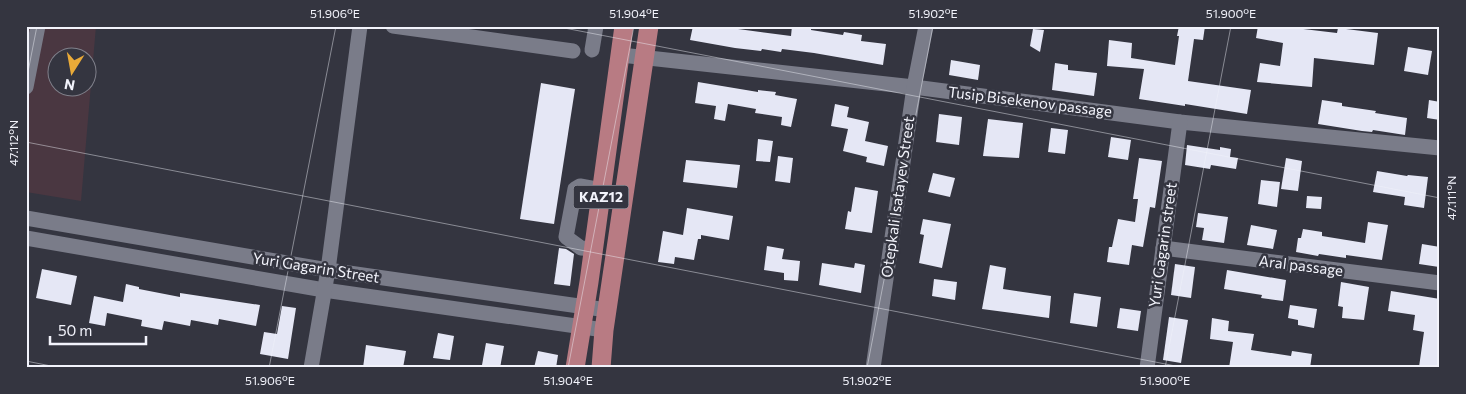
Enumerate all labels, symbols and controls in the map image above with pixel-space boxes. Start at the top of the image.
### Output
text: 51.906°E [310,6,360,20]
text: 51.904°E [609,6,659,20]
text: 51.902°E [908,6,958,20]
text: 51.900°E [1206,6,1256,20]
north arrow [48,48,98,98]
text: N [63,76,76,95]
street label: Tusip Bisekenov passage [947,82,1113,120]
street label: Otepkali Isatayev Street [877,115,917,279]
text: 47.112°N [6,120,20,166]
text: 47.111°N [1444,176,1458,220]
street label: Yuri Gagarin street [1144,181,1180,309]
road number: KAZ12 [574,186,628,208]
street label: Yuri Gagarin Street [251,248,381,286]
street label: Aral passage [1258,251,1344,279]
scale bar [50,314,146,346]
text: 50 m [58,321,92,339]
text: 51.906°E [245,373,295,387]
text: 51.904°E [543,373,593,387]
text: 51.902°E [842,373,892,387]
text: 51.900°E [1140,373,1190,387]

